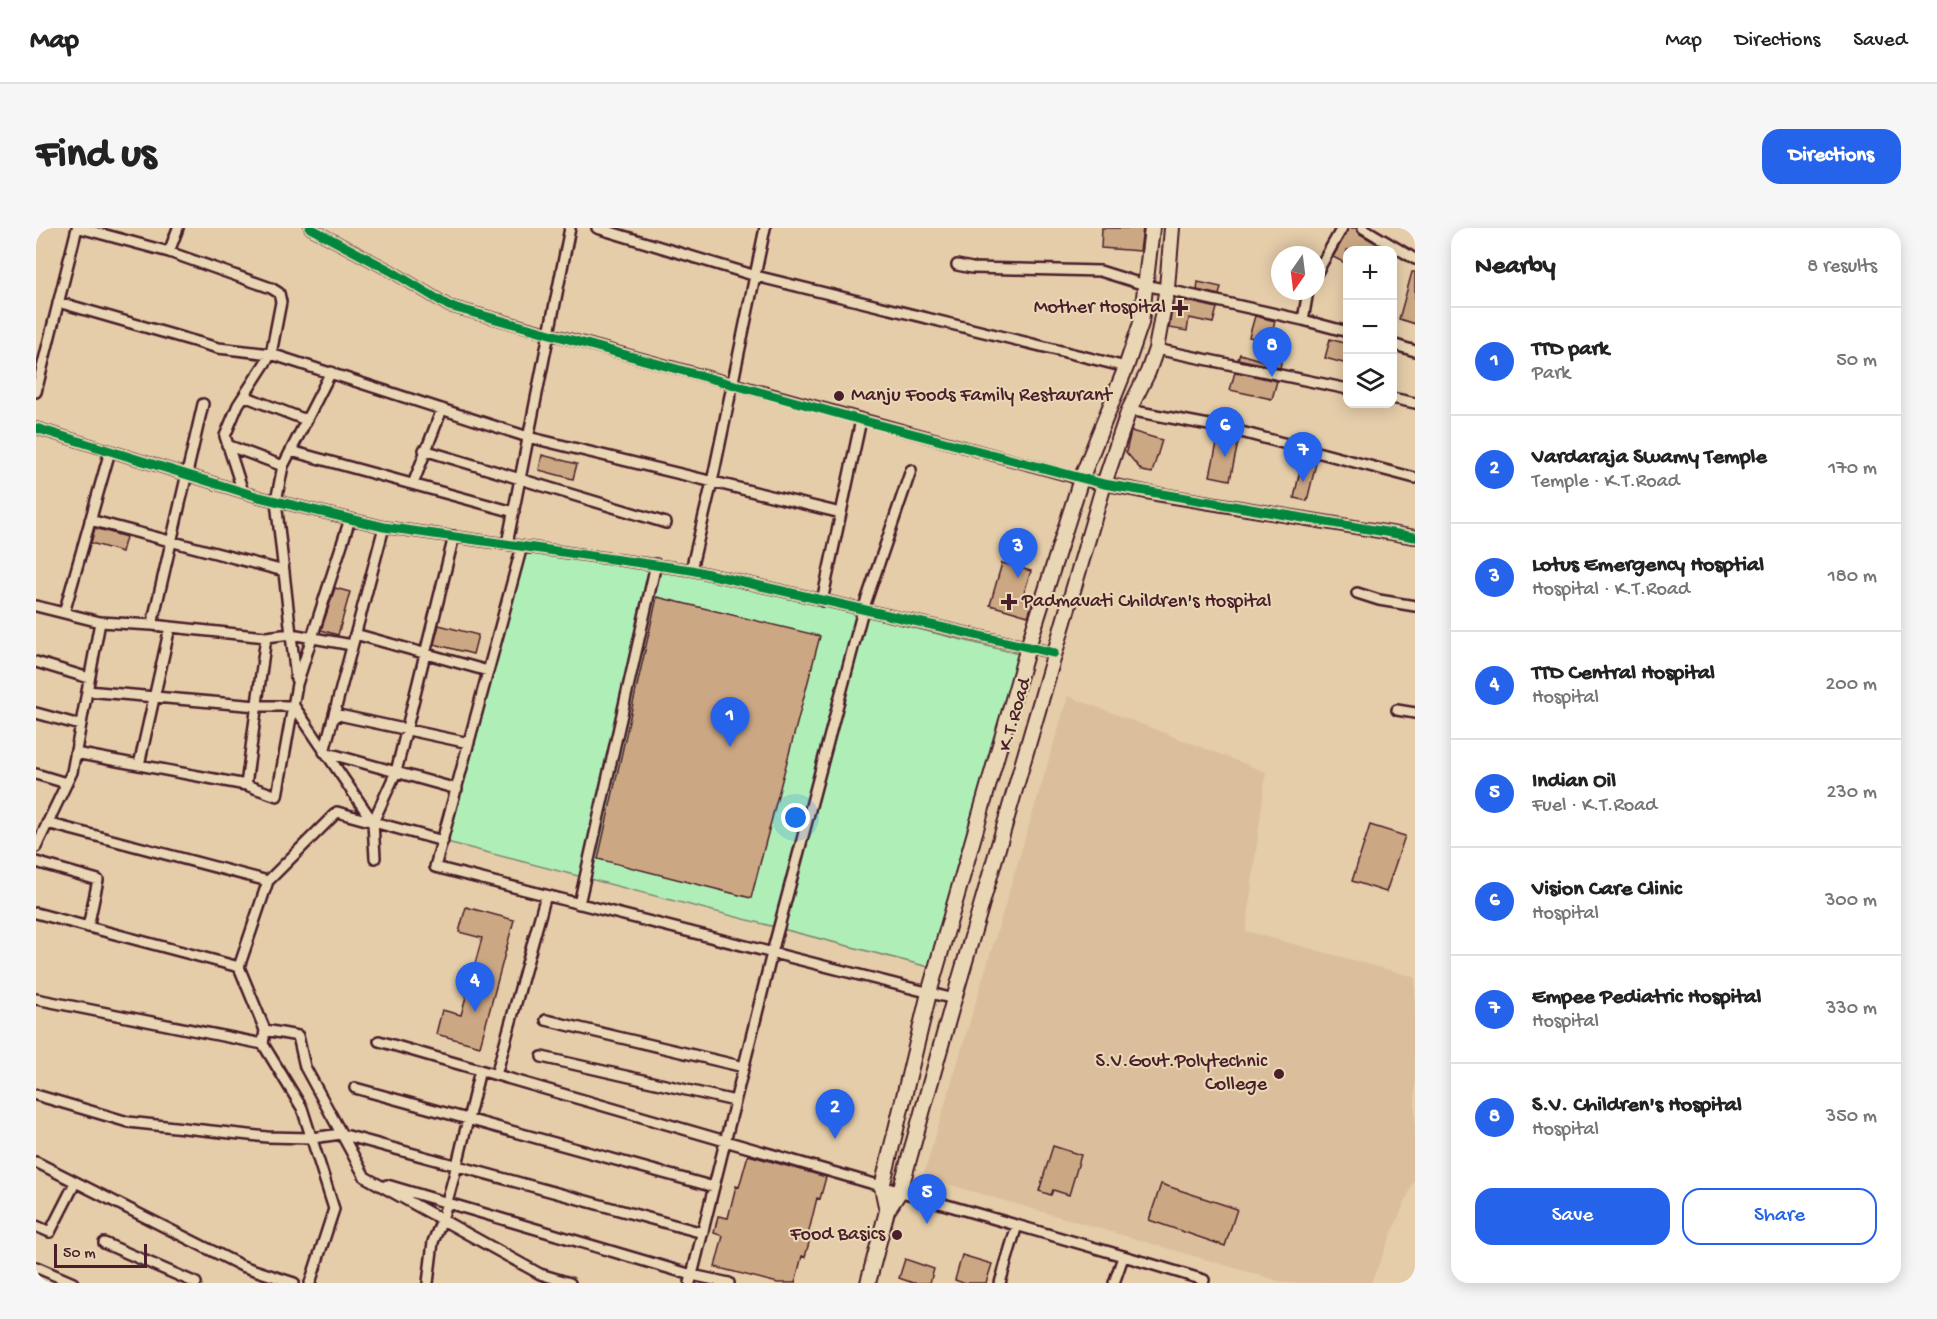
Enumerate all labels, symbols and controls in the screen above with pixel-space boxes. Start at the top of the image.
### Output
text: Map [30,25,79,58]
text: Map [1665,29,1702,54]
text: Directions [1735,29,1820,54]
text: Saved [1853,29,1907,54]
button: Directions [1762,129,1901,184]
text: Find us [36,132,156,181]
north arrow [1271,246,1325,300]
map controls [1343,246,1397,408]
button: + [1343,246,1397,300]
text: Nearby [1475,252,1556,283]
text: 8 results [1807,256,1877,279]
place label: Mother Hospital [1034,297,1166,320]
marker: Mother Hospital [1171,299,1189,317]
button: − [1343,300,1397,354]
pin: 8 [1252,328,1292,377]
text: TTD park [1532,337,1609,363]
text: 1 [1490,350,1499,373]
text: 50 m [1836,350,1877,373]
button: layers [1343,354,1397,408]
text: Park [1532,363,1570,386]
place label: Manju Foods Family Restaurant [851,385,1114,408]
marker: Manju Foods Family Restaurant [832,389,846,403]
pin: 6 [1206,408,1244,457]
pin: 7 [1284,432,1322,482]
text: Vardaraja Swamy Temple [1532,445,1767,471]
text: 2 [1490,458,1499,481]
text: 170 m [1828,458,1877,481]
text: Temple · K.T.Road [1532,471,1680,494]
pin: 3 [998,528,1038,578]
text: Lotus Emergency Hosptial [1532,553,1764,579]
text: 3 [1489,566,1500,589]
text: 180 m [1828,566,1877,589]
text: Hospital · K.T.Road [1532,579,1690,602]
place label: Padmavati Children's Hospital [1021,591,1271,614]
marker: Padmavati Children's Hospital [1000,593,1018,611]
text: TTD Central Hospital [1532,661,1715,687]
street label: K.T.Road [995,674,1038,754]
text: 4 [1490,674,1499,697]
text: 200 m [1826,674,1877,697]
text: Hospital [1532,687,1599,710]
pin: 1 [710,698,750,747]
text: Indian Oil [1532,769,1616,795]
text: 5 [1489,782,1500,805]
text: 230 m [1827,782,1877,805]
text: Fuel · K.T.Road [1532,795,1657,818]
your location [781,803,810,832]
text: Vision Care Clinic [1532,877,1682,903]
text: 6 [1489,890,1500,913]
text: 300 m [1825,890,1877,913]
text: Hospital [1532,903,1599,926]
pin: 4 [456,962,494,1012]
text: Empee Pediatric Hospital [1532,985,1761,1011]
text: 7 [1489,998,1500,1021]
text: 330 m [1826,998,1877,1021]
text: Hospital [1532,1011,1599,1034]
place label: S.V.Govt.Polytechnic College [1095,1051,1268,1097]
marker: S.V.Govt.Polytechnic College [1272,1067,1286,1081]
pin: 2 [816,1090,854,1139]
text: S.V. Children's Hospital [1532,1093,1742,1119]
text: 8 [1489,1106,1500,1129]
text: 350 m [1826,1106,1877,1129]
text: Hospital [1532,1119,1599,1142]
pin: 5 [908,1174,946,1224]
button: Save [1475,1188,1670,1245]
button: Share [1682,1188,1877,1245]
place label: Food Basics [789,1224,886,1247]
marker: Food Basics [890,1228,904,1242]
scale bar [54,1241,147,1268]
text: 50 m [63,1245,96,1264]

